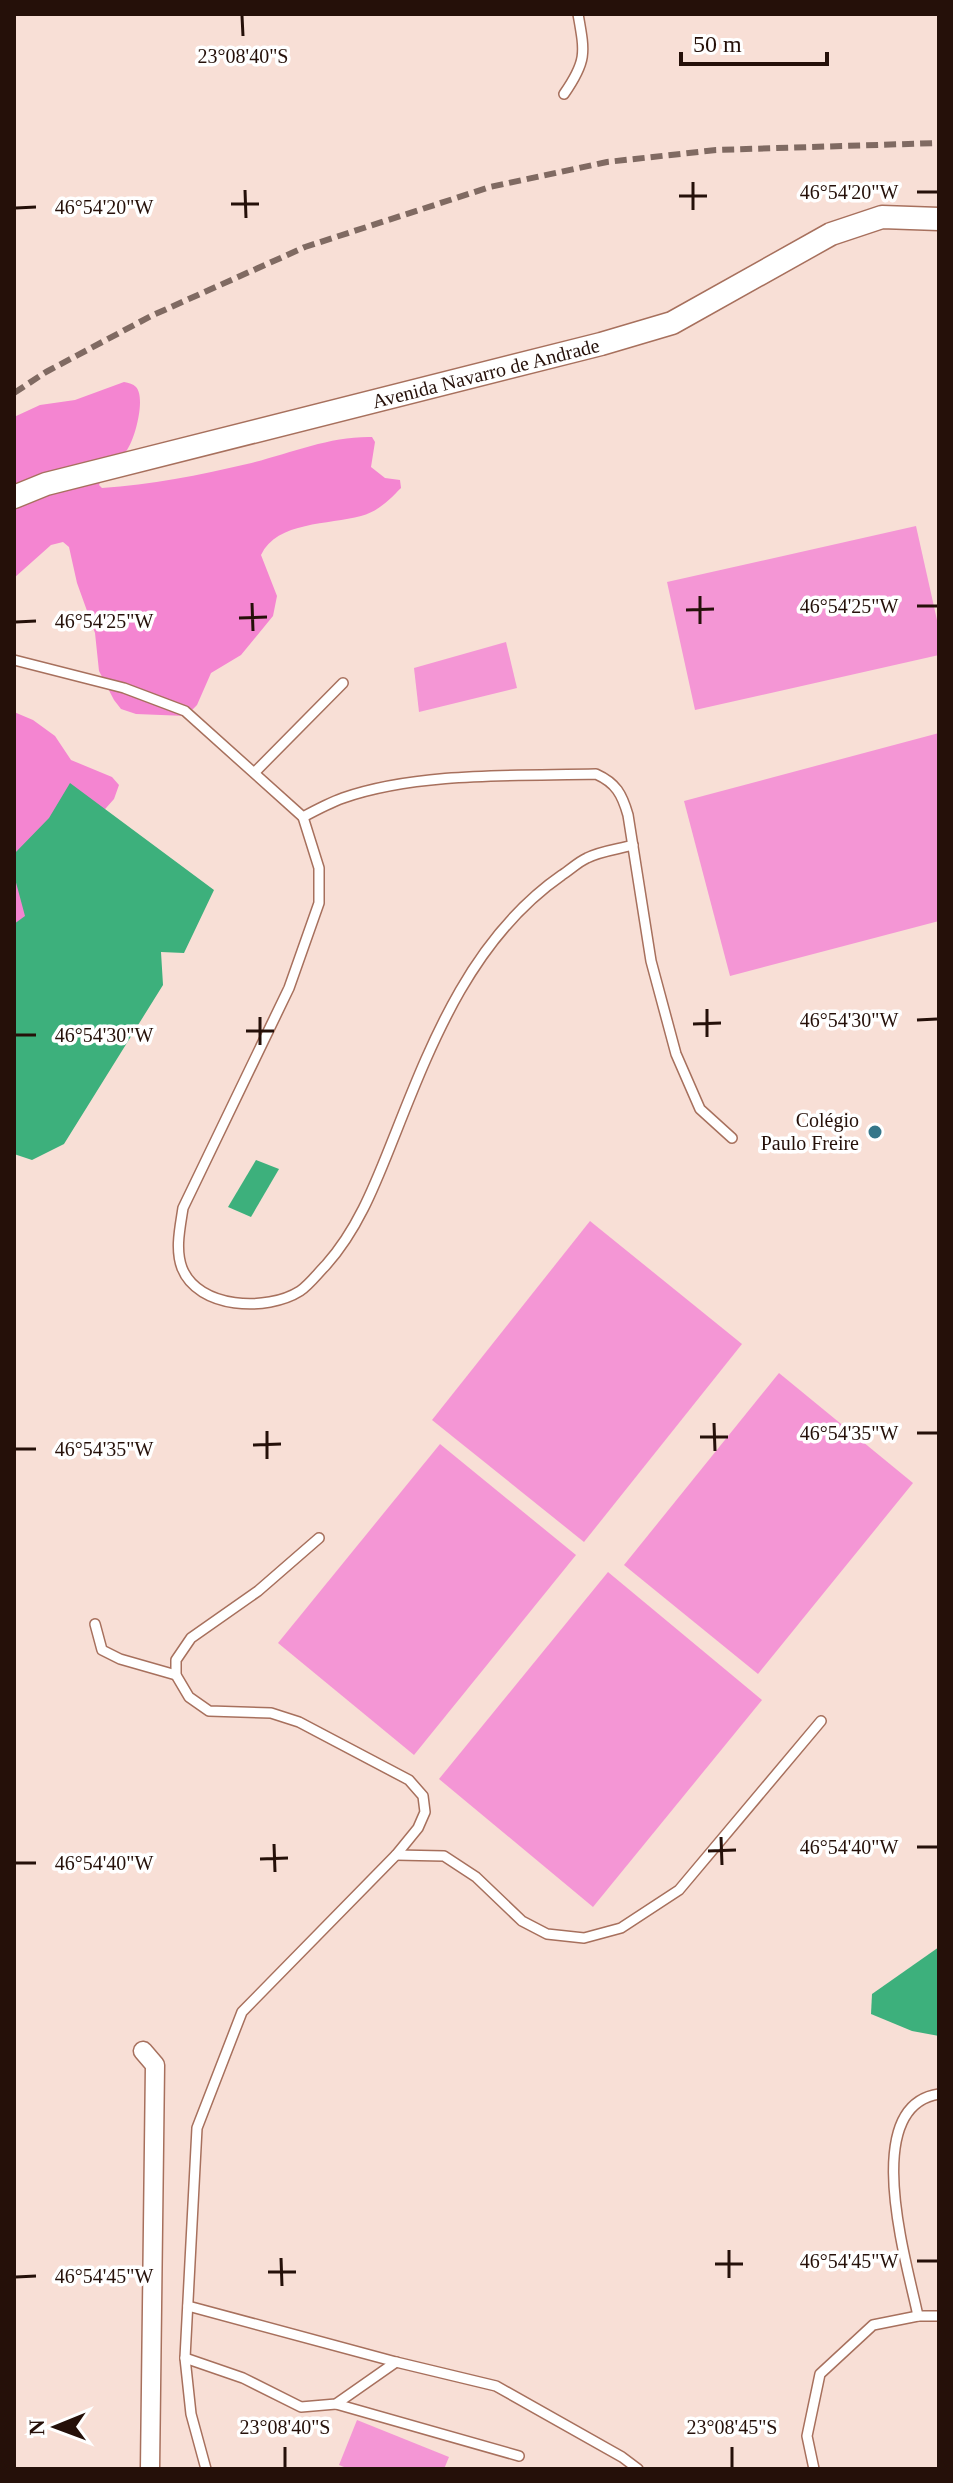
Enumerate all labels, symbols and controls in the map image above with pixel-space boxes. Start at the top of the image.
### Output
scale bar [681,16,827,66]
text: 50 m [693,31,742,57]
text: 23°08'40"S [198,45,288,67]
text: 46°54'20"W [800,181,898,203]
text: 46°54'20"W [55,196,153,218]
street label: Avenida Navarro de Andrade [370,334,602,412]
text: 46°54'25"W [800,595,898,617]
text: 46°54'25"W [55,610,153,632]
text: 46°54'30"W [800,1009,898,1031]
text: 46°54'30"W [55,1024,153,1046]
place label: Colégio Paulo Freire [761,1109,859,1154]
marker: Colégio Paulo Freire [866,1123,884,1141]
text: 46°54'35"W [800,1422,898,1444]
text: 46°54'35"W [55,1438,153,1460]
text: 46°54'40"W [800,1836,898,1858]
text: 46°54'40"W [55,1852,153,1874]
text: 46°54'45"W [800,2250,898,2272]
text: 46°54'45"W [55,2265,153,2287]
north arrow [16,2387,96,2467]
text: 23°08'40"S [240,2416,330,2438]
text: 23°08'45"S [687,2416,777,2438]
text: N [24,2419,49,2436]

